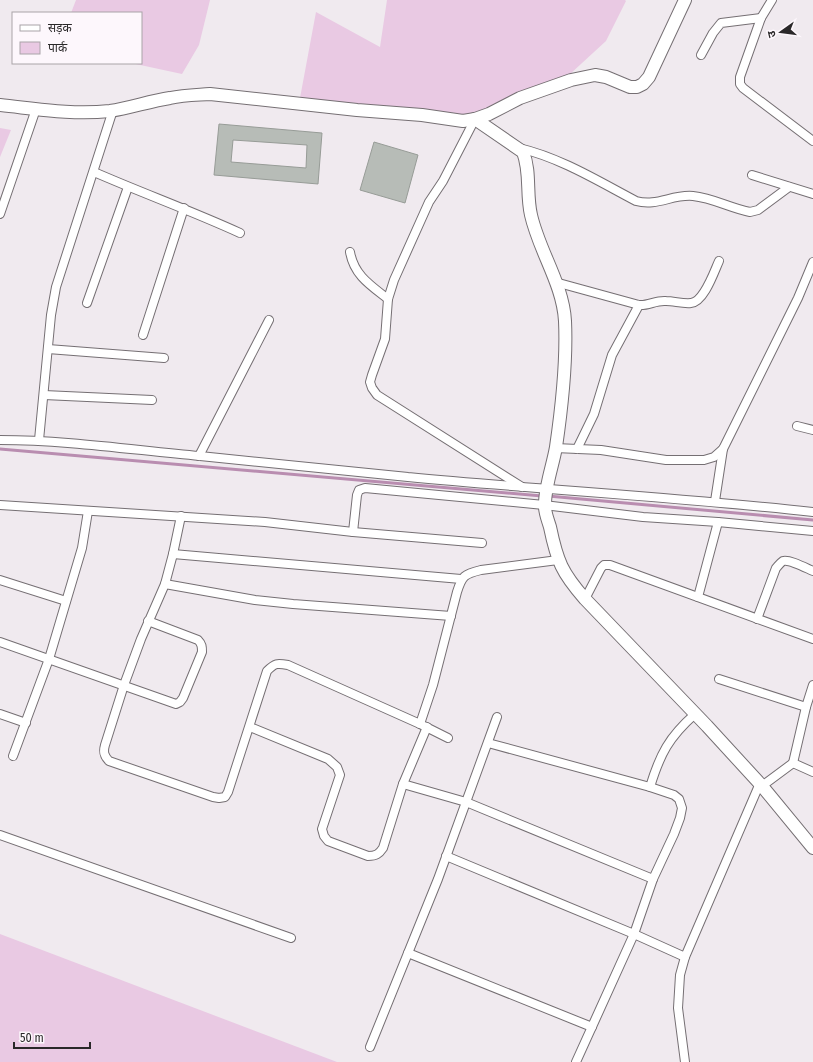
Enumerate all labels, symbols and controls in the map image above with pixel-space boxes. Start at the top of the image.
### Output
legend [12,12,142,64]
north arrow [761,12,801,52]
text: सड़क [48,21,73,35]
text: उ [765,29,779,39]
text: पार्क [48,41,68,55]
scale bar [14,1024,90,1050]
text: 50 m [20,1031,44,1045]

